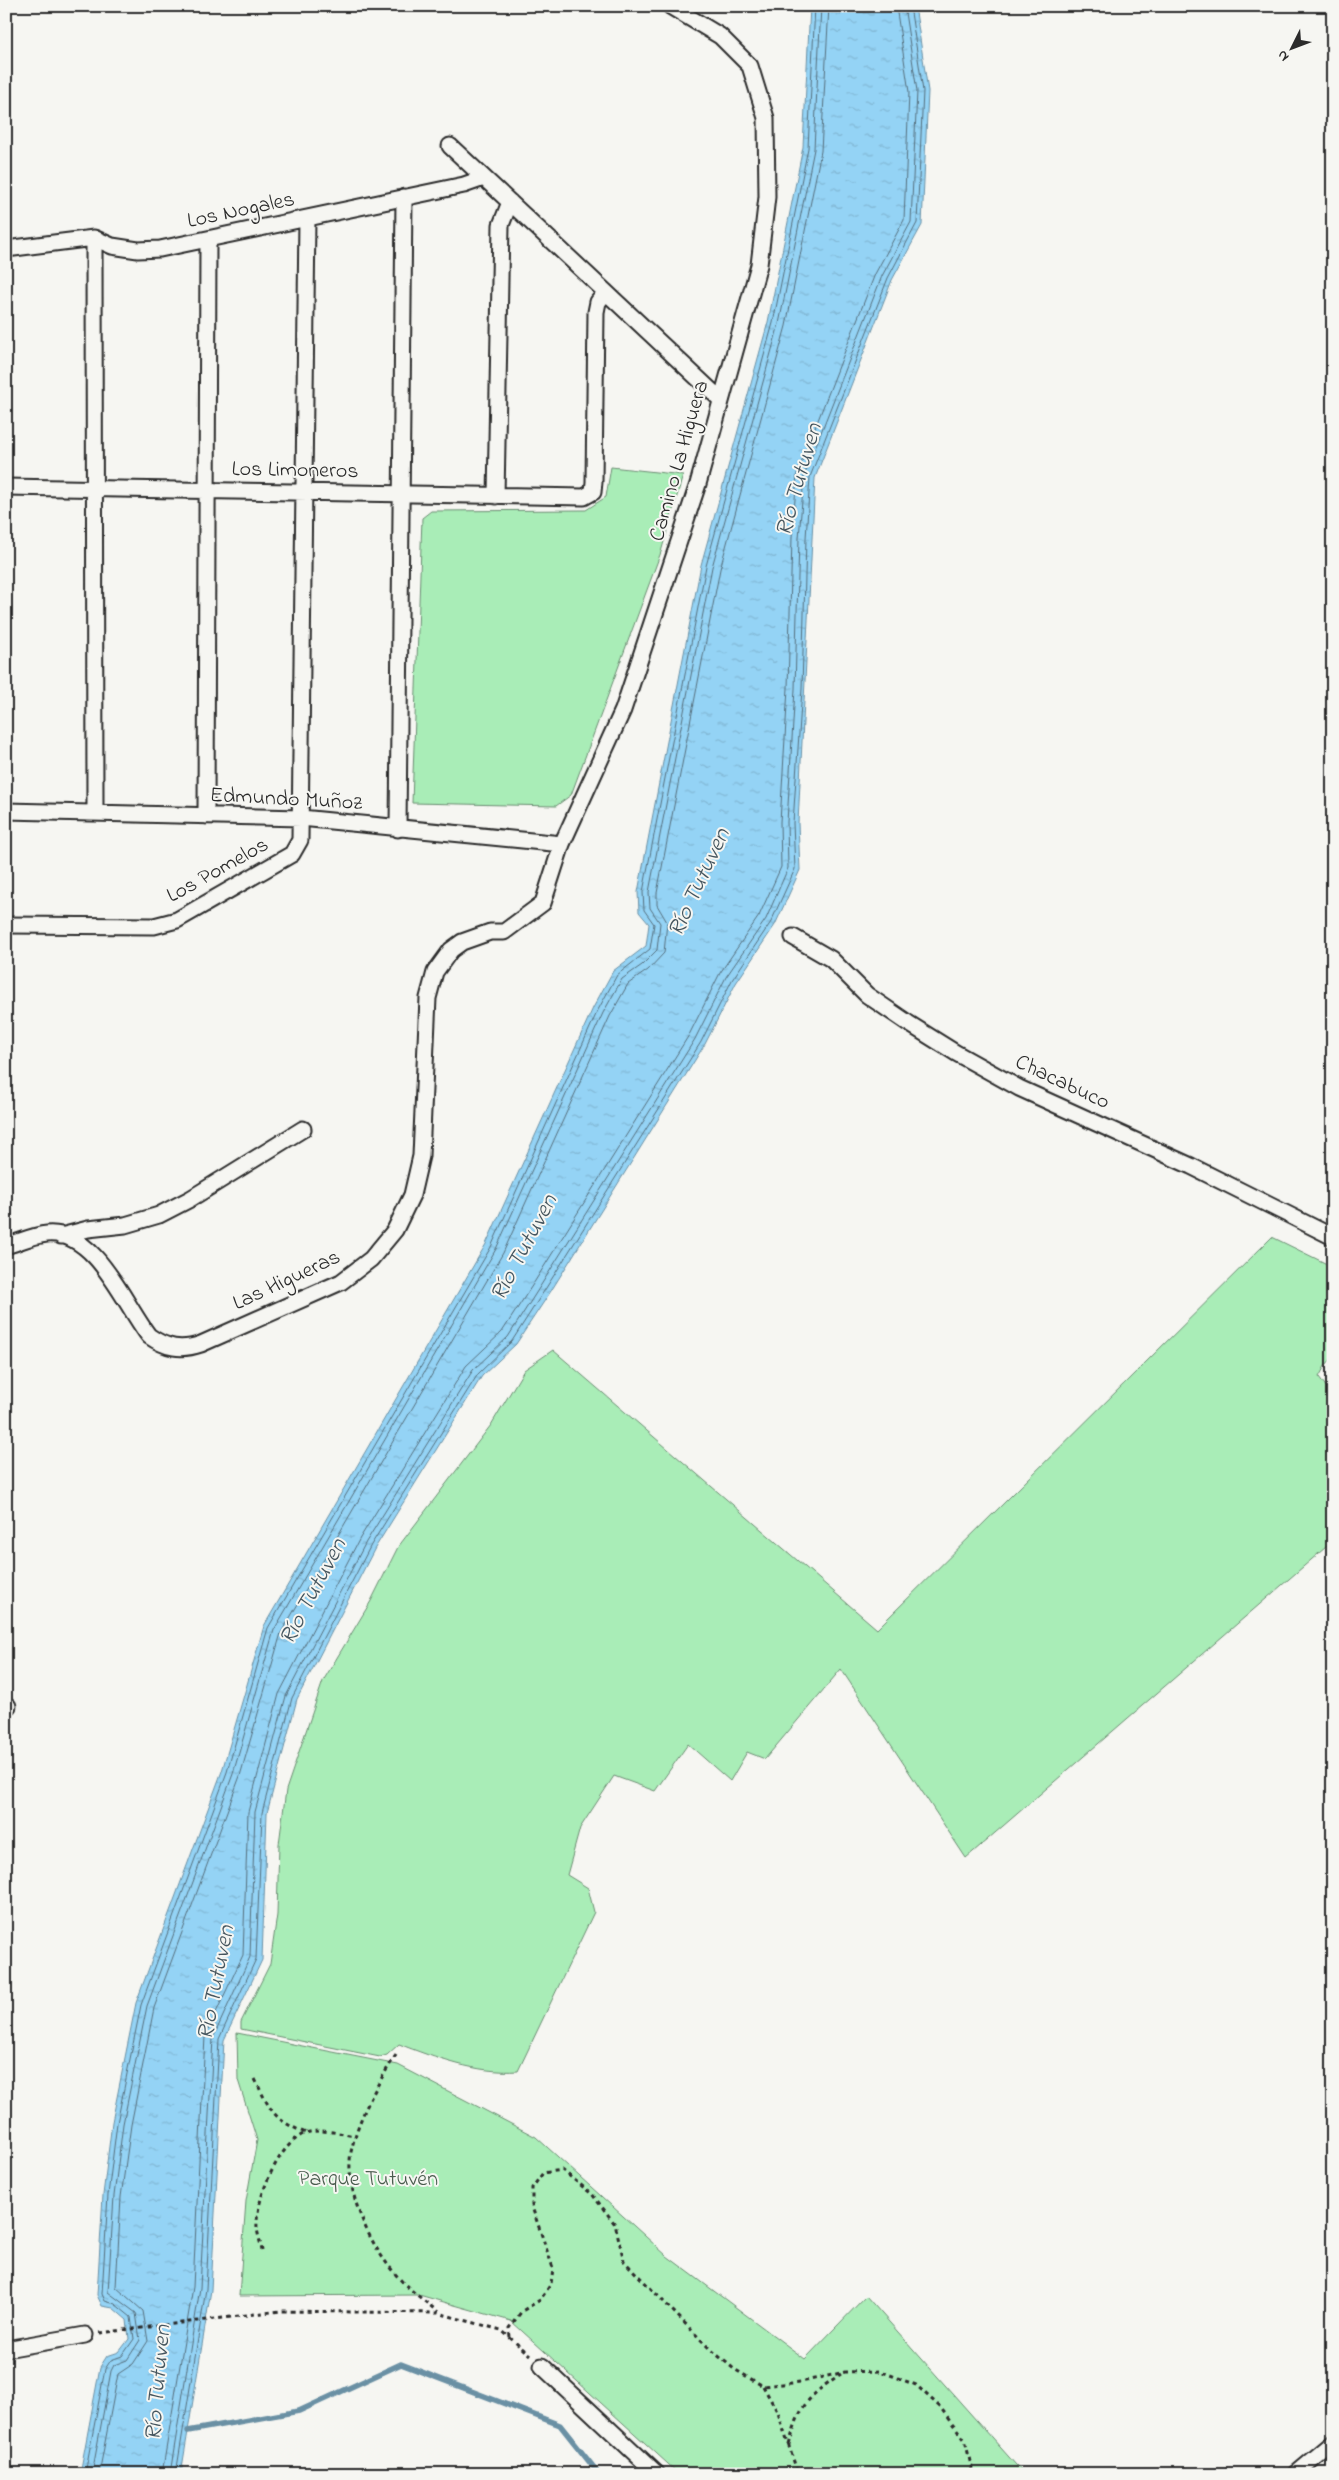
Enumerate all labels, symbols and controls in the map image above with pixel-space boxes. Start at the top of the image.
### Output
north arrow [1266,22,1316,72]
text: N [1272,45,1294,66]
street label: Los Nogales [184,184,298,239]
street label: Camino La Higuera [642,377,719,545]
water label: Río Tutuven [767,418,833,541]
street label: Los Limoneros [231,454,359,488]
street label: Edmundo Muñoz [209,780,364,820]
water label: Río Tutuven [660,822,741,943]
street label: Los Pomelos [161,830,275,912]
street label: Chacabuco [1009,1047,1115,1119]
water label: Río Tutuven [482,1187,568,1308]
street label: Las Higueras [228,1242,347,1321]
water label: Río Tutuven [271,1531,357,1652]
water label: Río Tutuven [189,1921,245,2043]
park label: Parque Tutuvén [298,2164,438,2196]
water label: Río Tutuven [136,2322,182,2442]

